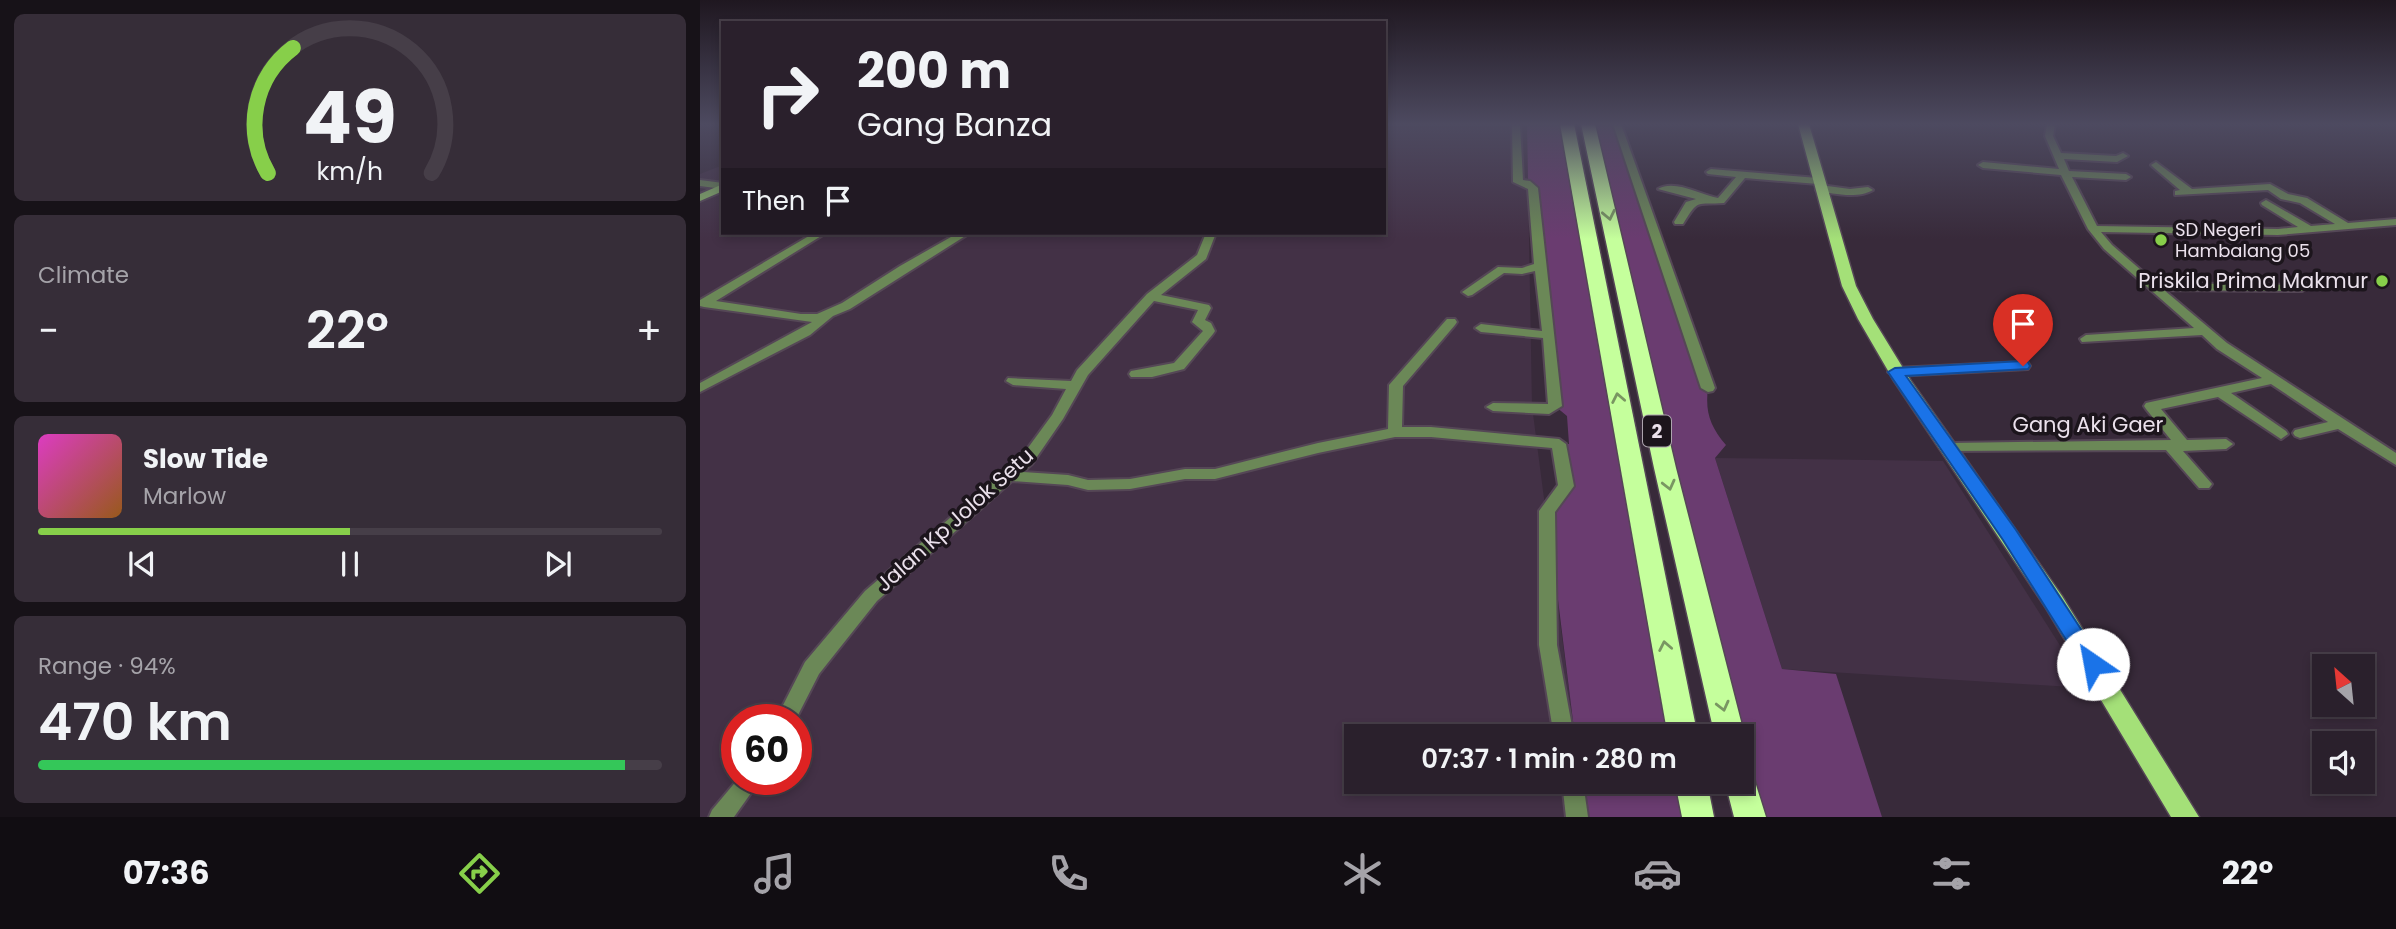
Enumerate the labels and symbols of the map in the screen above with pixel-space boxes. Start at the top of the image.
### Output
one-way arrow [1600,209,1615,221]
place label: SD Negeri Hambalang 05 [2175,217,2310,263]
marker: SD Negeri Hambalang 05 [2153,232,2169,248]
place label: Priskila Prima Makmur [2138,266,2368,295]
marker: Priskila Prima Makmur [2374,273,2390,289]
pin [1993,294,2053,366]
one-way arrow [1611,392,1626,404]
street label: Gang Aki Gaer [2013,410,2164,439]
road number: 2 [1643,416,1671,446]
street label: Jalan Kp Jolok Setu [870,441,1039,598]
one-way arrow [1661,478,1675,490]
position arrow [2056,627,2130,701]
one-way arrow [1658,640,1673,652]
north arrow [2312,654,2375,718]
one-way arrow [1715,700,1729,712]
speed limit sign: 60 [721,704,812,795]

